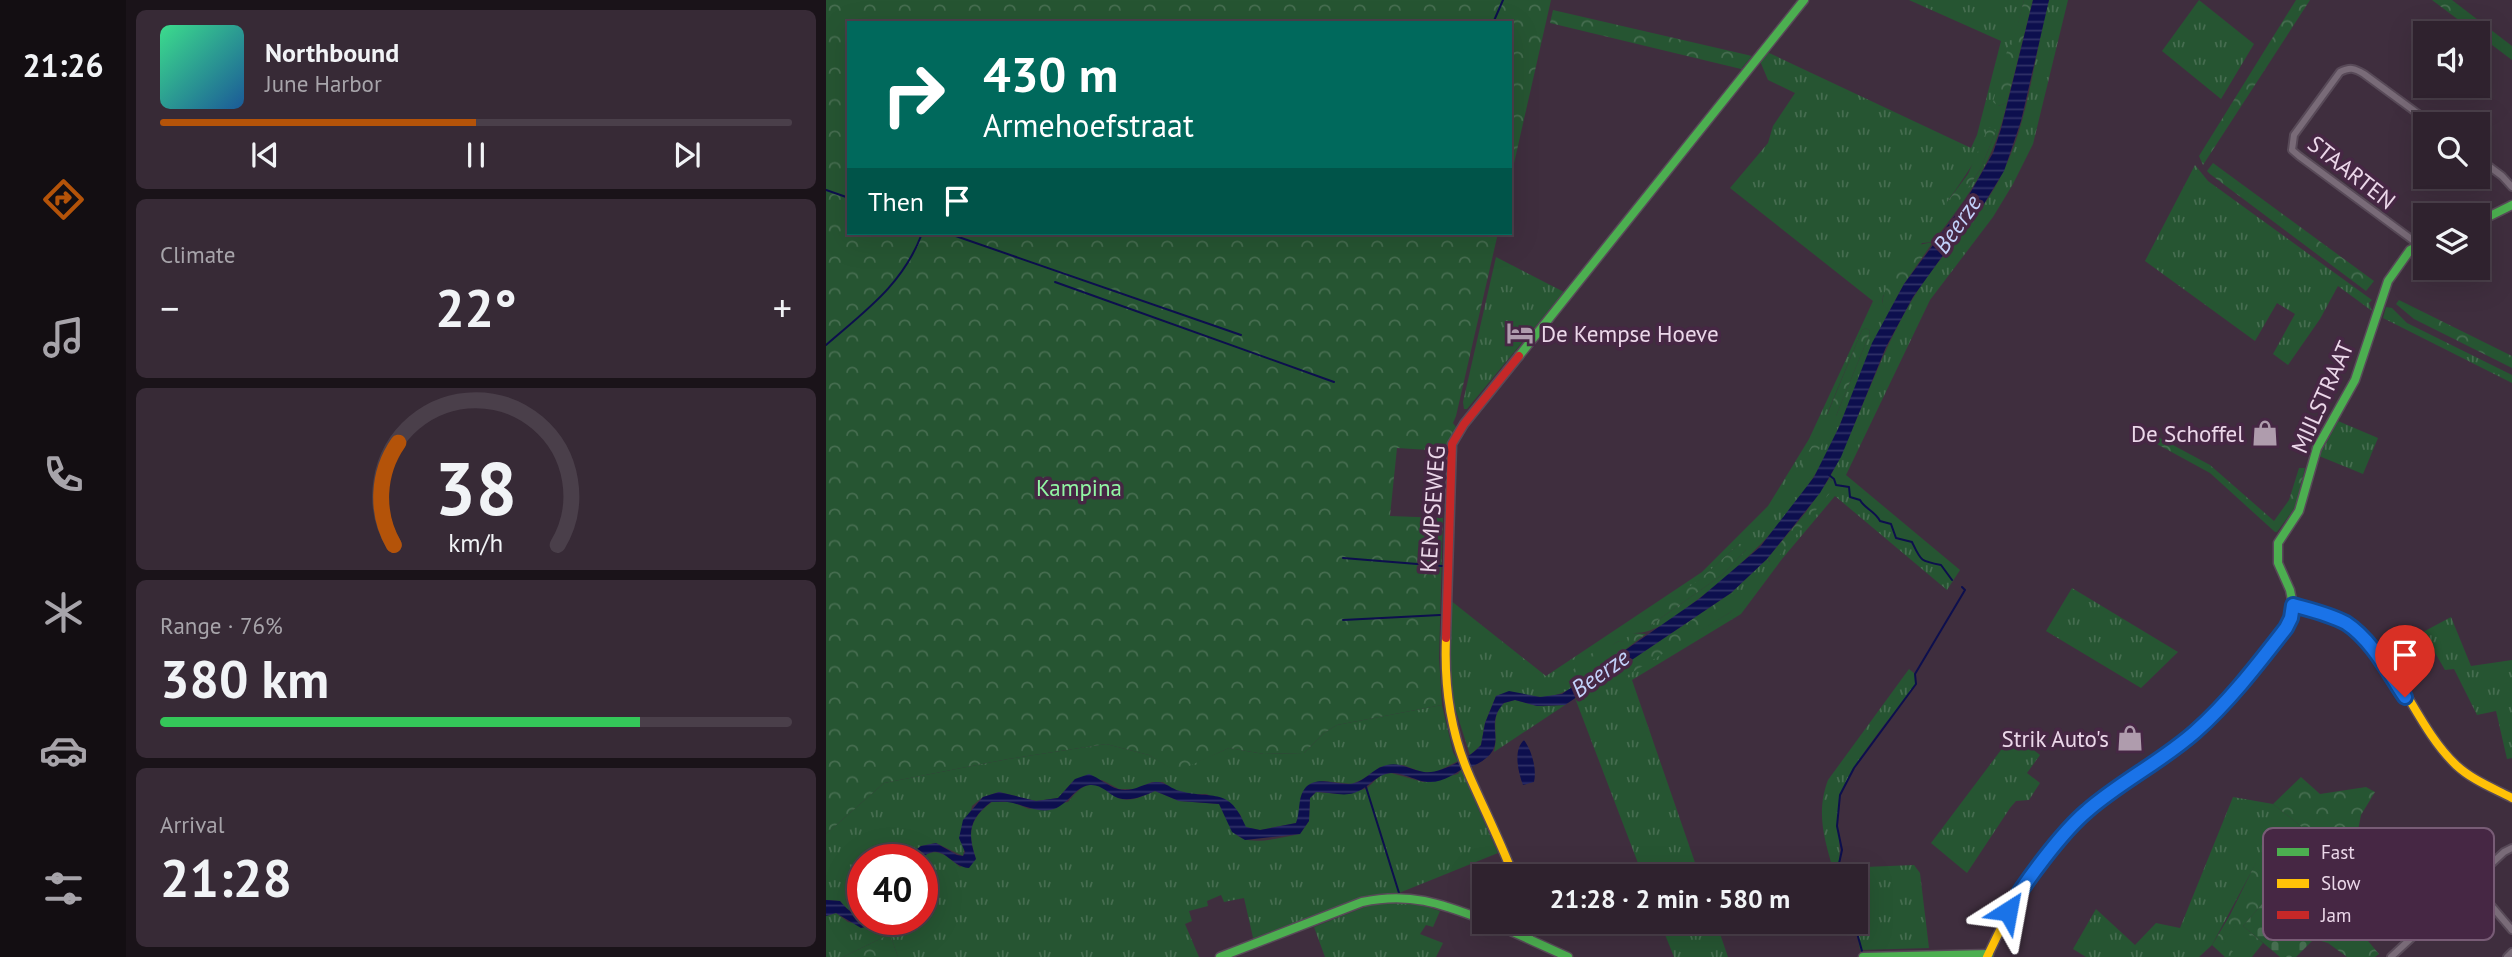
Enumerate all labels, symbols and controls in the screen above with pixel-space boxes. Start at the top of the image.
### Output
map controls [2413,21,2490,280]
button: sound [2413,21,2490,98]
text: Northbound [265,36,399,69]
text: 430 m [983,42,1118,106]
text: 21:26 [22,44,104,86]
icon: right [868,49,959,140]
text: June Harbor [265,69,382,98]
text: Armehoefstraat [983,104,1194,146]
button: search [2413,112,2490,189]
street label: STAARTEN [2302,129,2402,215]
icon: previous [246,136,284,174]
icon: pause [457,136,495,174]
icon: next [668,136,706,174]
icon: directions [39,175,88,224]
icon: arrive [938,182,976,220]
text: Then [868,185,924,218]
water label: Beerze [1926,189,1988,259]
button: layers [2413,203,2490,280]
text: Climate [160,240,235,269]
text: 22° [435,274,517,341]
text: − [160,283,179,332]
text: + [773,283,792,332]
icon: music [39,313,88,362]
hotel icon: De Kempse Hoeve [1505,318,1535,348]
place label: De Kempse Hoeve [1541,319,1719,348]
street label: MIJLSTRAAT [2284,336,2360,458]
shop icon: De Schoffel [2250,418,2280,448]
place label: De Schoffel [2131,419,2244,448]
text: 38 [435,441,517,535]
street label: KEMPSEWEG [1413,444,1451,574]
icon: phone [39,450,88,499]
park label: Kampina [1036,473,1122,502]
text: km/h [449,526,503,558]
icon: climate [39,588,88,637]
text: Range · 76% [160,611,283,640]
pin [2375,625,2435,697]
icon: arrive [2386,636,2424,674]
water label: Beerze [1565,642,1635,704]
text: 380 km [160,645,329,712]
shop icon: Strik Auto's [2115,723,2145,753]
place label: Strik Auto's [2001,724,2109,753]
icon: car [39,726,88,775]
text: Arrival [160,810,224,839]
legend [2263,828,2494,940]
text: Fast [2321,840,2355,864]
text: 21:28 [160,844,292,911]
speed limit sign: 40 [847,844,938,935]
icon: filters [39,864,88,913]
text: Slow [2321,871,2361,895]
position arrow [1971,874,2045,948]
text: 21:28 · 2 min · 580 m [1550,882,1790,915]
text: Jam [2320,903,2351,927]

